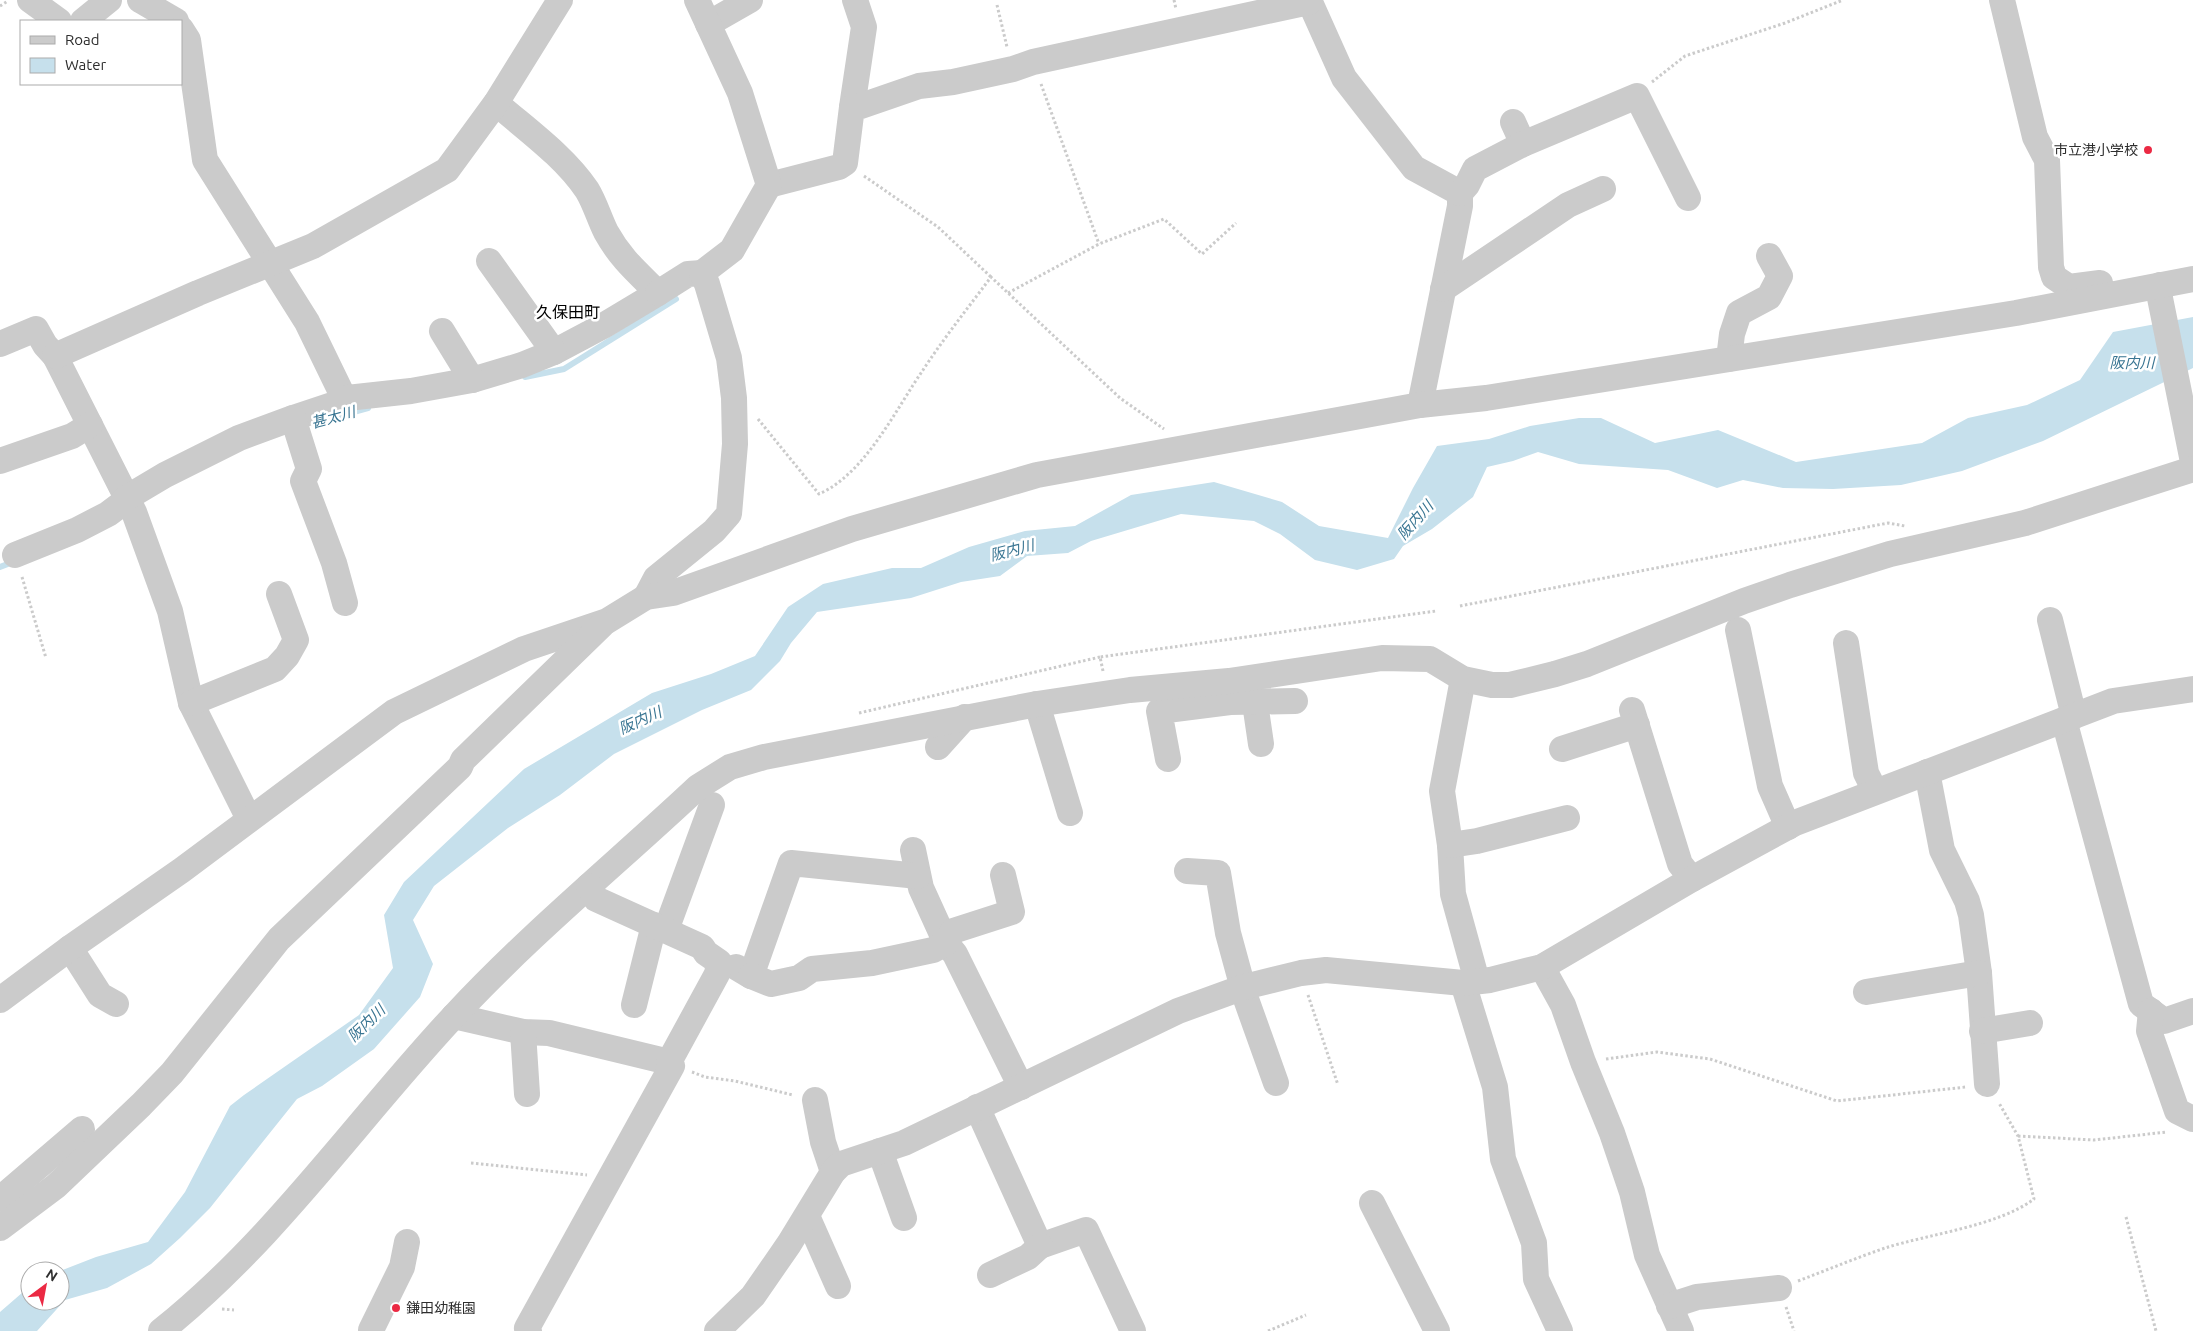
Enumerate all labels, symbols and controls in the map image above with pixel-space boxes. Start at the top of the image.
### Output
legend [20,20,182,85]
text: Road [65,31,100,48]
text: Water [65,56,106,73]
place label: 市立港小学校 [2054,142,2138,158]
marker: 市立港小学校 [2142,144,2154,156]
district label: 久保田町 [536,303,600,321]
water label: 阪内川 [2109,354,2156,371]
water label: 甚太川 [309,402,359,431]
water label: 阪内川 [1394,496,1438,542]
water label: 阪内川 [988,536,1038,564]
water label: 阪内川 [616,702,666,737]
water label: 阪内川 [344,1000,390,1045]
north arrow [20,1261,70,1311]
text: N [43,1265,61,1285]
place label: 鎌田幼稚園 [406,1300,476,1316]
marker: 鎌田幼稚園 [390,1302,402,1314]

